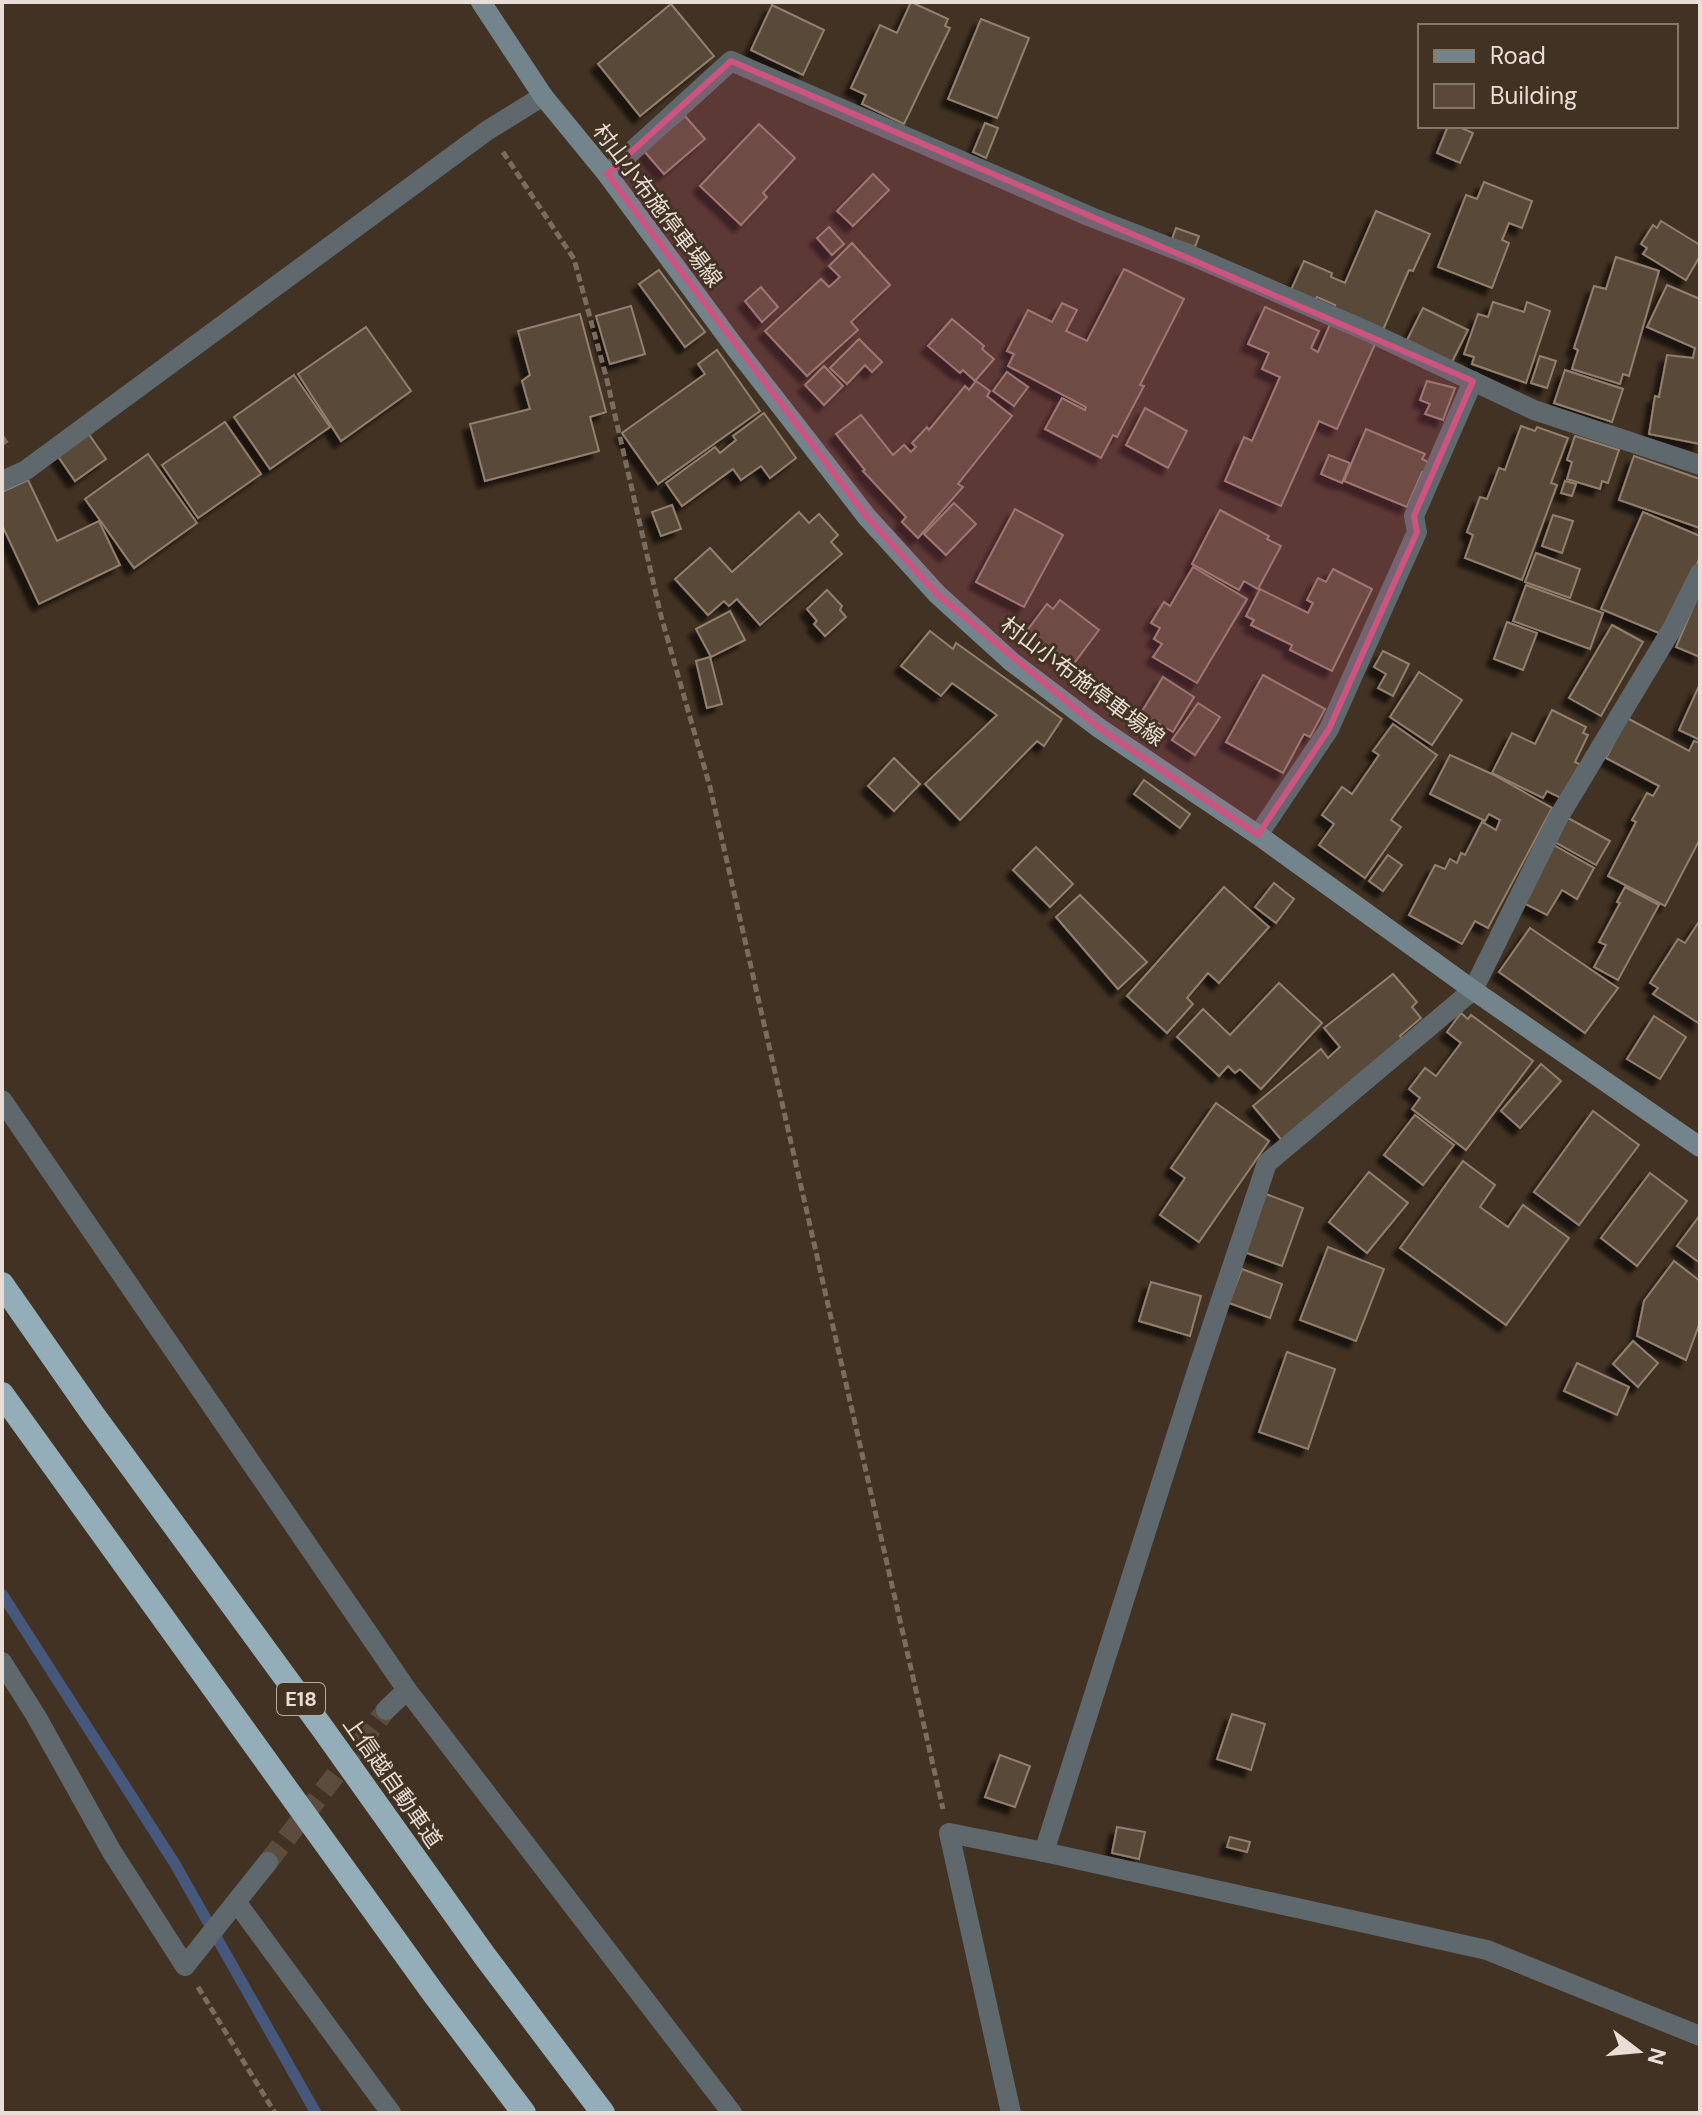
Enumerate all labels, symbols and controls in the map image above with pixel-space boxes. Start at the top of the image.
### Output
legend [1418,24,1678,128]
text: Road [1490,40,1546,71]
text: Building [1490,80,1577,111]
street label: 村山小布施停車場線 [586,118,729,293]
street label: 村山小布施停車場線 [995,610,1170,753]
road number: E18 [277,1683,325,1715]
street label: 上信越自動車道 [337,1711,449,1854]
north arrow [1598,2011,1678,2091]
text: N [1641,2045,1673,2068]

